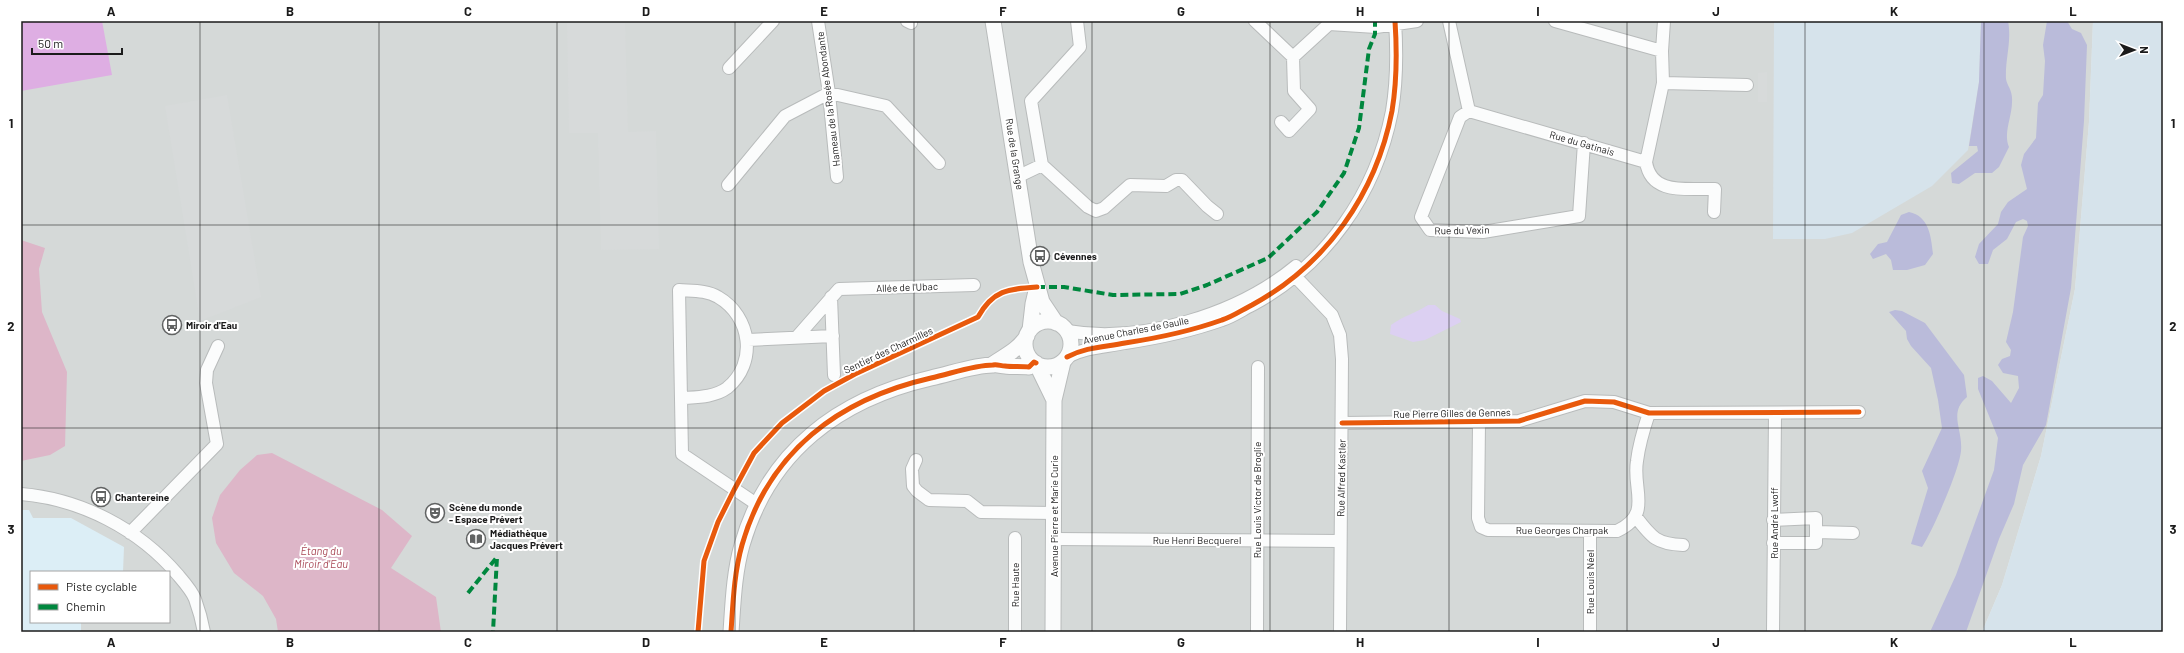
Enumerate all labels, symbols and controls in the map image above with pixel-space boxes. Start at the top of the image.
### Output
text: A [107,3,116,19]
text: B [286,3,294,19]
text: C [464,3,472,19]
text: D [642,3,650,19]
text: E [820,3,828,19]
text: F [999,3,1007,19]
text: G [1177,3,1185,19]
text: H [1356,3,1364,19]
text: I [1536,3,1540,19]
text: J [1712,3,1720,19]
text: K [1890,3,1898,19]
text: L [2069,3,2077,19]
scale bar [32,30,122,56]
north arrow [2114,30,2154,70]
street label: Hameau de la Rosée Abondante [814,31,842,167]
text: 50 m [38,36,63,50]
text: N [2138,46,2151,54]
text: 1 [9,115,13,131]
text: 1 [2171,115,2175,131]
street label: Rue de la Grange [1003,118,1027,190]
street label: Rue du Gatinais [1548,128,1616,158]
street label: Rue du Vexin [1434,224,1490,236]
bus stop icon: Cévennes [1029,245,1051,267]
place label: Cévennes [1054,250,1097,262]
street label: Allée de l'Ubac [876,280,938,294]
bus stop icon: Miroir d'Eau [161,314,183,336]
street label: Avenue Charles de Gaulle [1082,314,1190,346]
text: 2 [7,318,15,334]
text: 2 [2169,318,2177,334]
place label: Miroir d'Eau [186,319,237,331]
street label: Sentier des Charmilles [842,324,935,376]
street label: Rue Pierre Gilles de Gennes [1393,406,1511,420]
street label: Rue Alfred Kastler [1334,439,1348,517]
street label: Rue Louis Victor de Broglie [1251,442,1263,558]
street label: Avenue Pierre et Marie Curie [1048,455,1060,577]
bus stop icon: Chantereine [90,486,112,508]
street label: Rue André Lwoff [1768,487,1780,559]
place label: Chantereine [115,491,170,503]
place label: Scène du monde - Espace Prévert [449,501,523,525]
theatre icon: Scène du monde - Espace Prévert [424,502,446,524]
text: 3 [7,521,15,537]
text: 3 [2169,521,2177,537]
street label: Rue Georges Charpak [1516,524,1608,536]
place label: Médiathèque Jacques Prévert [490,527,563,551]
library icon: Médiathèque Jacques Prévert [465,528,487,550]
street label: Rue Henri Becquerel [1153,534,1241,546]
water label: Étang du Miroir d'Eau [294,544,348,570]
street label: Rue Louis Néel [1584,550,1596,614]
street label: Rue Haute [1009,563,1021,607]
legend [30,571,170,623]
text: Piste cyclable [66,579,137,593]
text: Chemin [66,599,106,613]
text: A [107,634,116,650]
text: B [286,634,294,650]
text: C [464,634,472,650]
text: D [642,634,650,650]
text: E [820,634,828,650]
text: F [999,634,1007,650]
text: G [1177,634,1185,650]
text: H [1356,634,1364,650]
text: I [1536,634,1540,650]
text: J [1712,634,1720,650]
text: K [1890,634,1898,650]
text: L [2069,634,2077,650]

